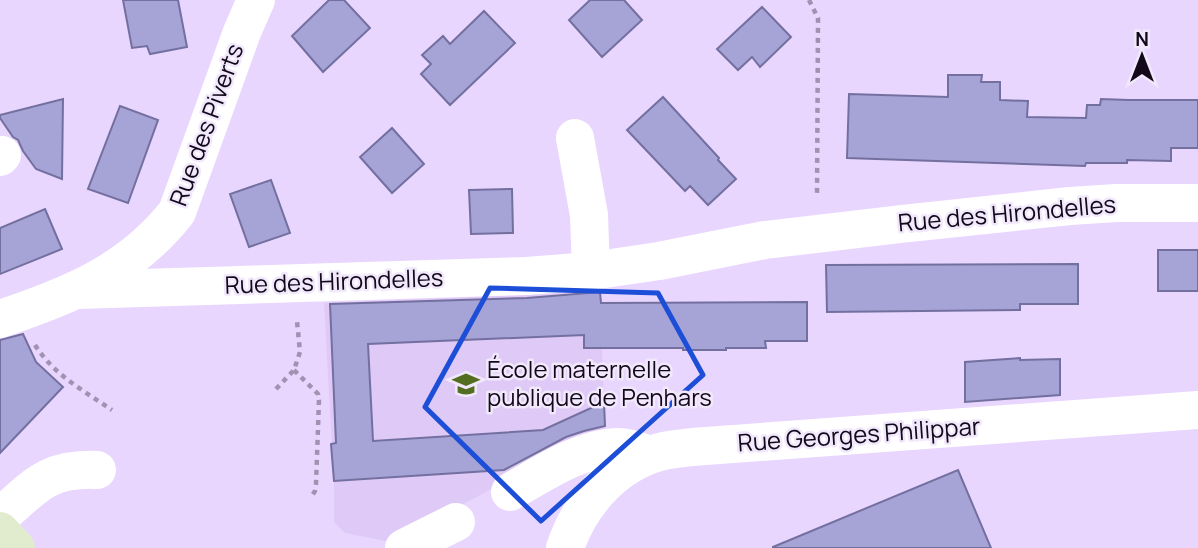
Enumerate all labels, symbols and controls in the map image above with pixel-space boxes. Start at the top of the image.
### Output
north arrow [1107,21,1177,91]
text: N [1135,26,1149,52]
street label: Rue des Piverts [161,39,250,210]
street label: Rue des Hirondelles [896,187,1117,238]
street label: Rue des Hirondelles [224,260,444,301]
place label: École maternelle publique de Penhars [487,352,712,413]
school or university icon: École maternelle publique de Penhars [451,369,481,399]
street label: Rue Georges Philippar [736,409,982,458]

